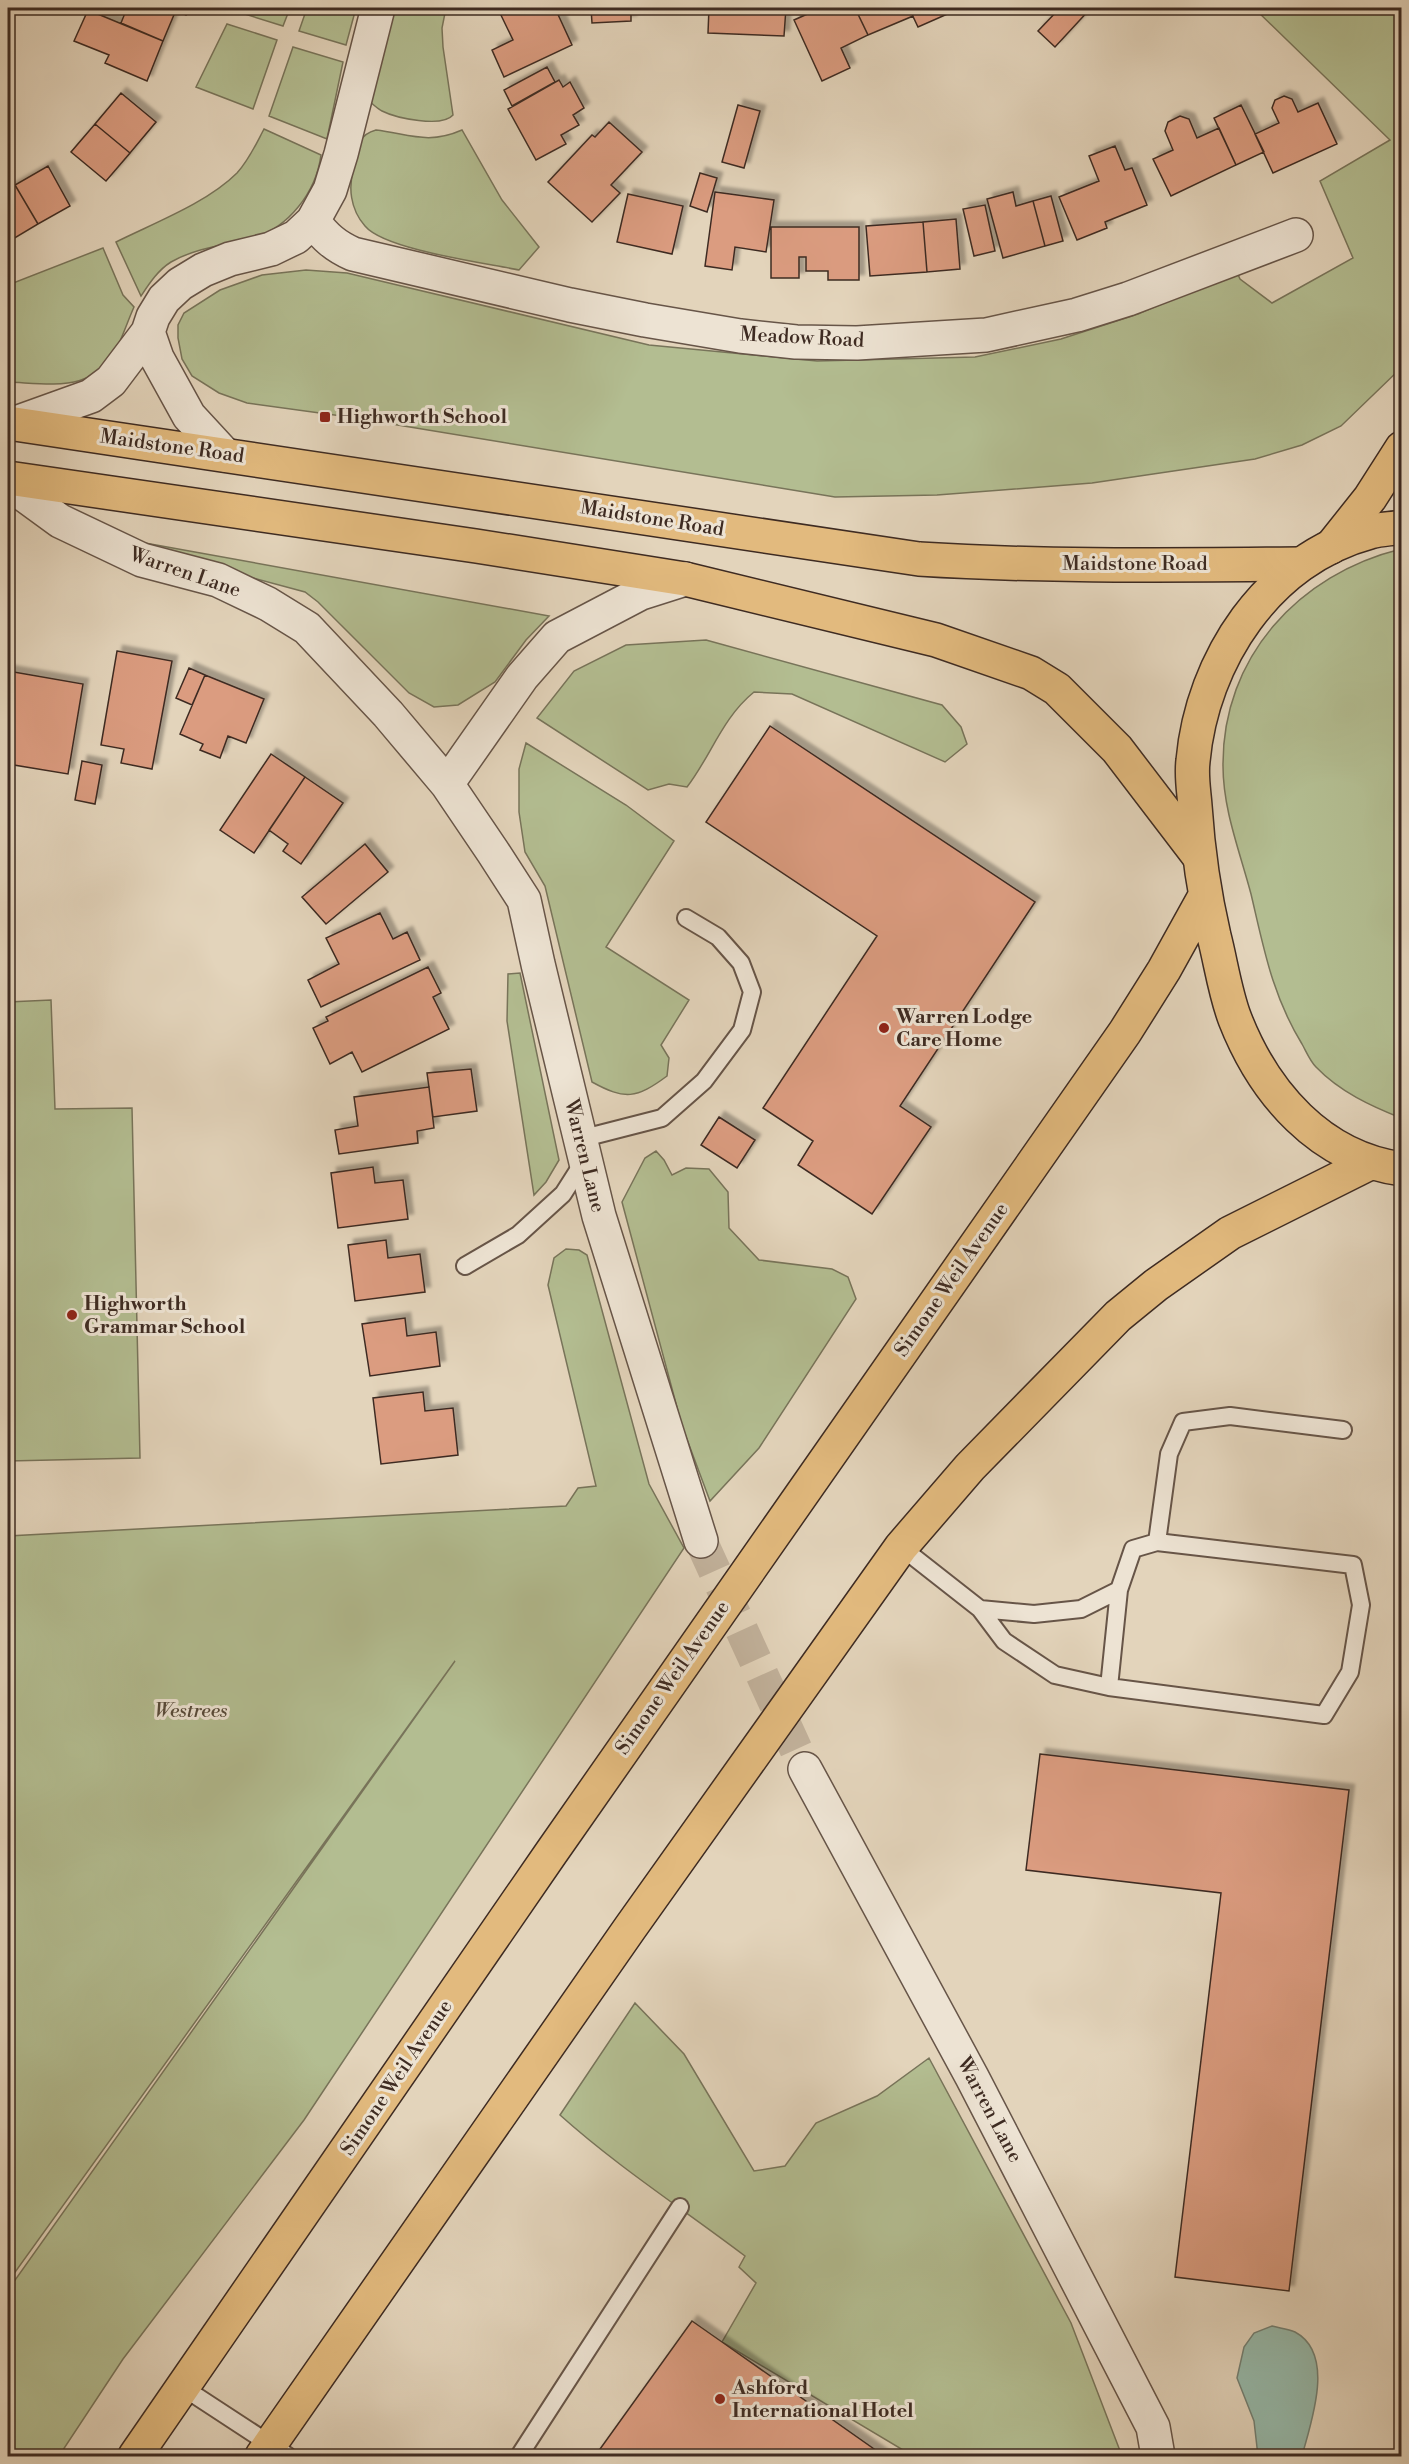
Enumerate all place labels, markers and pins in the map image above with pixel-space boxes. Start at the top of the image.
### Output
place label: Highworth School [337,405,507,430]
marker: Highworth School [318,410,332,424]
place label: Warren Lodge Care Home [895,1005,1033,1053]
marker: Warren Lodge Care Home [877,1021,891,1035]
place label: Highworth Grammar School [84,1292,246,1340]
marker: Highworth Grammar School [65,1308,79,1322]
place label: Ashford International Hotel [731,2376,914,2424]
marker: Ashford International Hotel [713,2392,727,2406]

